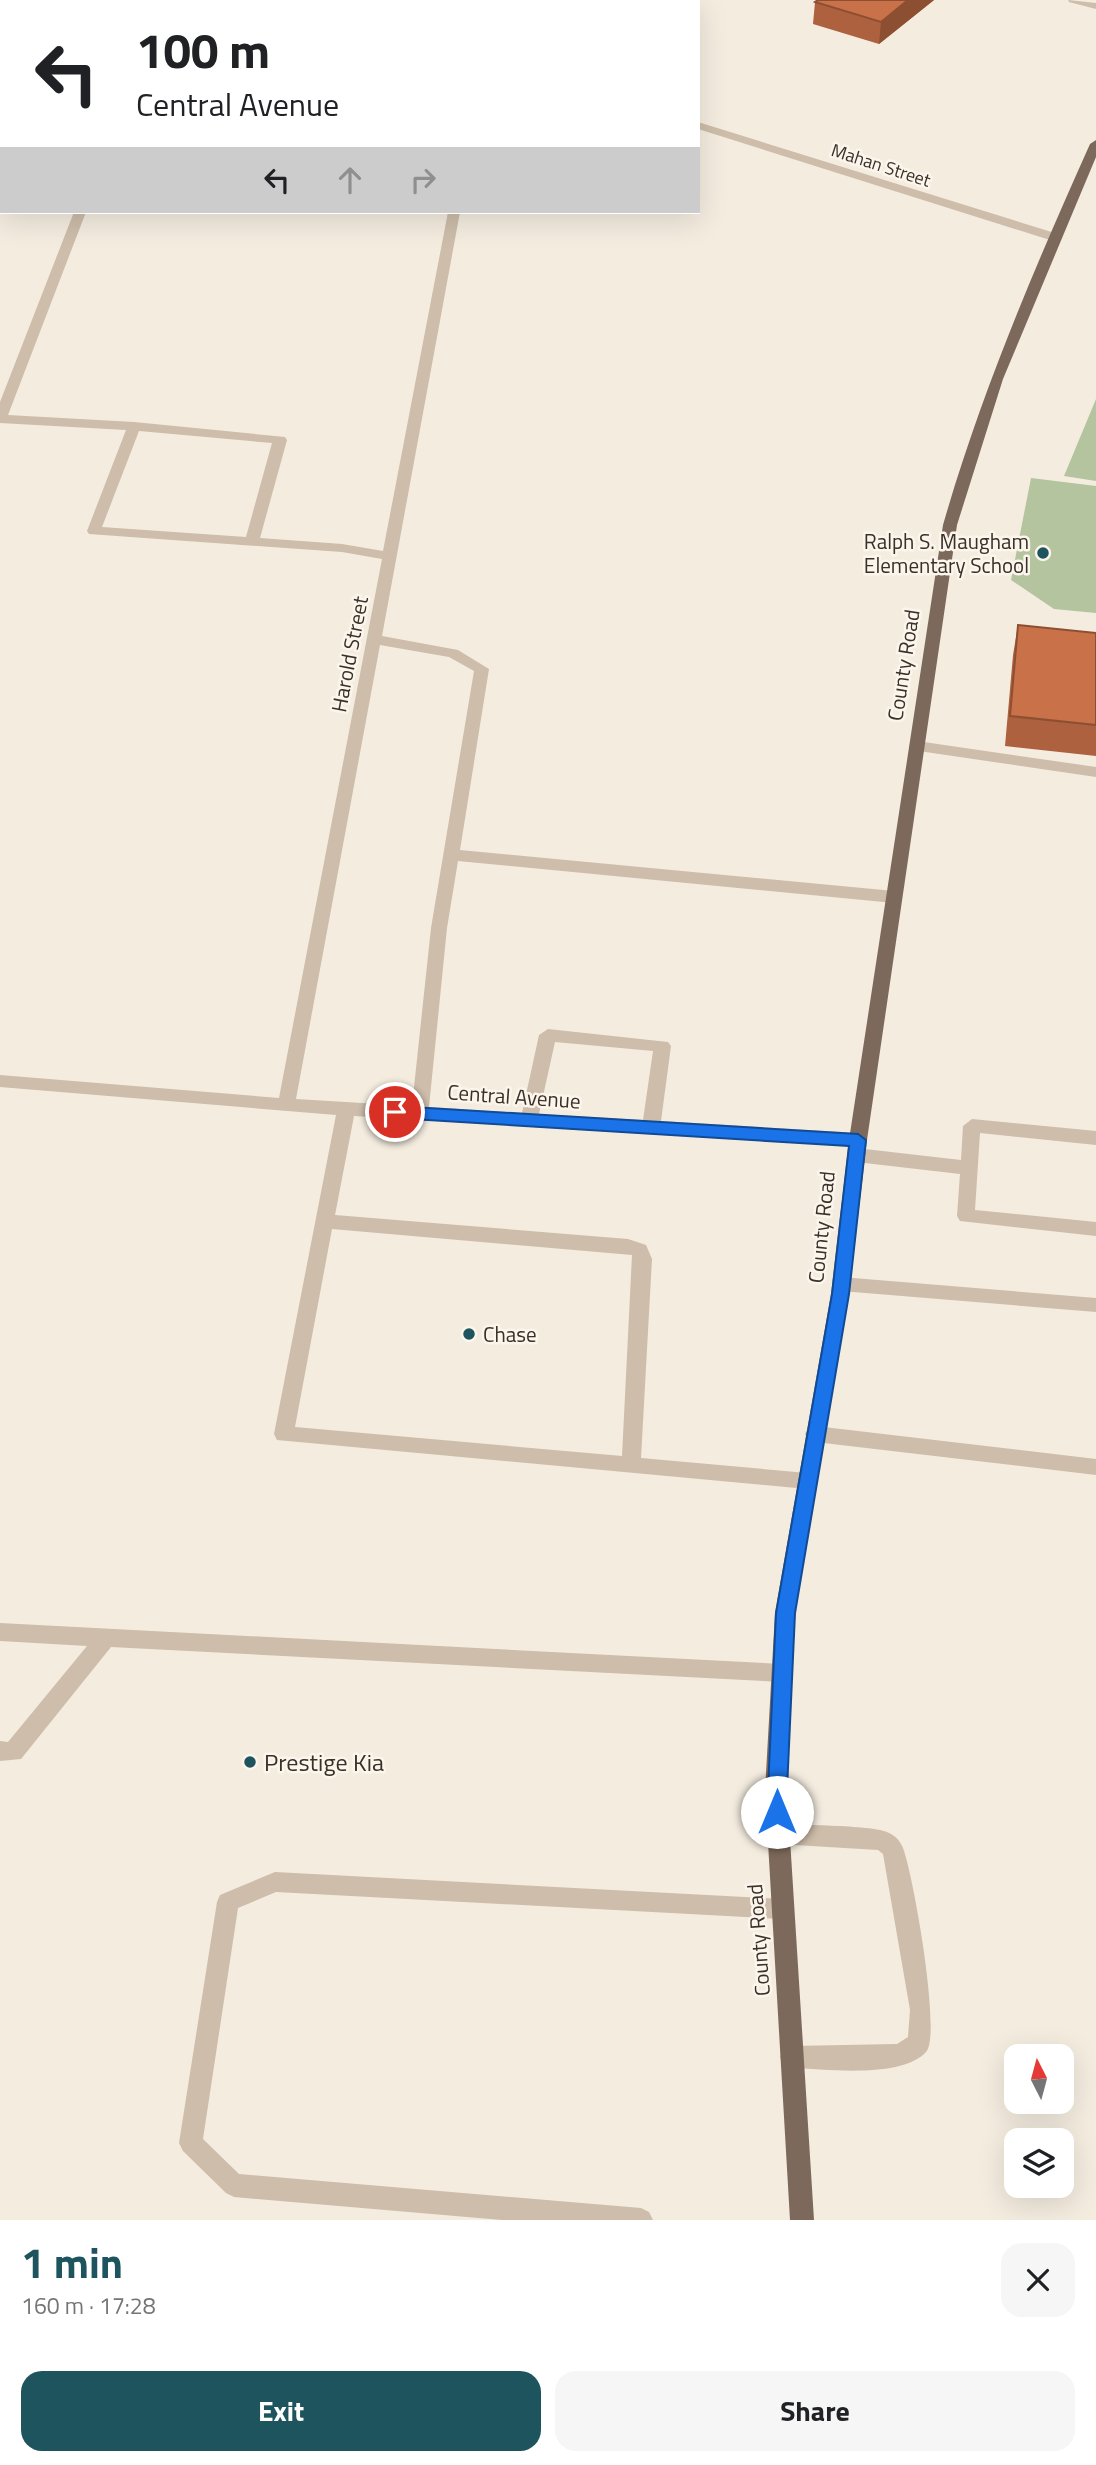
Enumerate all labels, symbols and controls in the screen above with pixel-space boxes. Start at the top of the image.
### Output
text: 100 m [136,12,270,87]
icon: left [21,28,112,119]
text: Central Avenue [136,80,339,128]
street label: Mahan Street [828,136,935,194]
icon: left [258,161,296,199]
icon: ahead [331,161,369,199]
icon: right [404,161,442,199]
place label: Ralph S. Maugham Elementary School [864,525,1029,581]
marker: Ralph S. Maugham Elementary School [1035,545,1051,561]
street label: Harold Street [322,593,376,715]
street label: County Road [878,607,928,723]
street label: Central Avenue [446,1075,582,1117]
pin [365,1082,425,1142]
icon: arrive [376,1093,414,1131]
street label: County Road [799,1170,843,1284]
place label: Chase [483,1318,537,1350]
marker: Chase [461,1326,477,1342]
place label: Prestige Kia [264,1744,384,1780]
marker: Prestige Kia [242,1754,258,1770]
position arrow [740,1775,814,1849]
street label: County Road [738,1883,778,1997]
north arrow [1004,2044,1074,2114]
map controls [1004,2044,1074,2198]
button: layers [1004,2128,1074,2198]
text: 1 min [21,2230,123,2294]
button: close [1001,2243,1075,2317]
text: 160 m · 17:28 [21,2288,156,2323]
button: Exit [21,2371,541,2451]
button: Share [555,2371,1075,2451]

